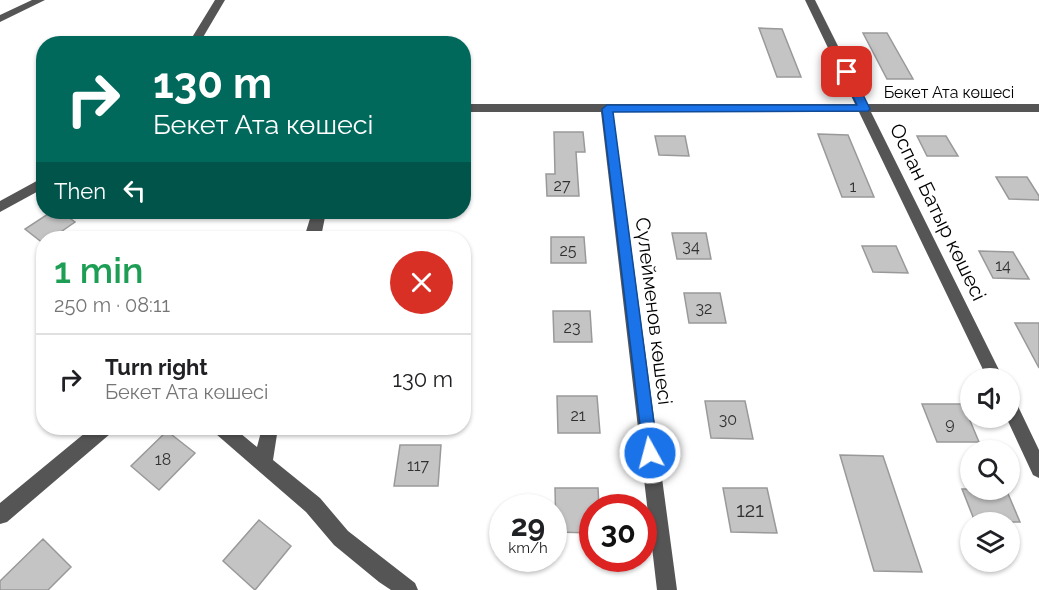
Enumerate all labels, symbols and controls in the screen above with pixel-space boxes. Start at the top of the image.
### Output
pin [821,46,872,97]
icon: arrive [830,55,863,88]
text: 130 m [153,59,272,108]
icon: right [54,60,132,138]
street label: Бекет Ата көшесі [884,83,1014,102]
text: Бекет Ата көшесі [153,109,373,140]
street label: Оспан Батыр көшесі [885,120,991,304]
icon: left [118,174,151,207]
house number: 27 [554,176,571,195]
house number: 1 [850,177,857,196]
text: Then [54,178,106,204]
street label: Сүлейменов көшесі [631,216,677,406]
house number: 34 [682,237,700,256]
house number: 25 [559,241,577,260]
text: 1 min [54,249,143,291]
button: close [390,251,453,314]
house number: 14 [995,256,1011,275]
text: 250 m · 08:11 [54,293,170,317]
house number: 32 [696,299,712,318]
house number: 23 [564,318,580,337]
text: Turn right [105,354,208,380]
icon: right [54,363,87,396]
text: 130 m [393,366,453,392]
map controls [960,368,1020,572]
button: sound [960,368,1020,428]
text: Бекет Ата көшесі [105,380,268,404]
house number: 21 [570,406,586,425]
house number: 30 [719,410,737,429]
house number: 9 [945,414,955,433]
position arrow [618,421,682,485]
button: search [960,440,1020,500]
house number: 18 [155,450,171,469]
house number: 117 [407,456,430,475]
speed limit sign: 30 [579,494,657,572]
house number: 121 [736,498,764,522]
text: 29 [511,508,545,543]
button: layers [960,512,1020,572]
text: km/h [508,539,548,557]

